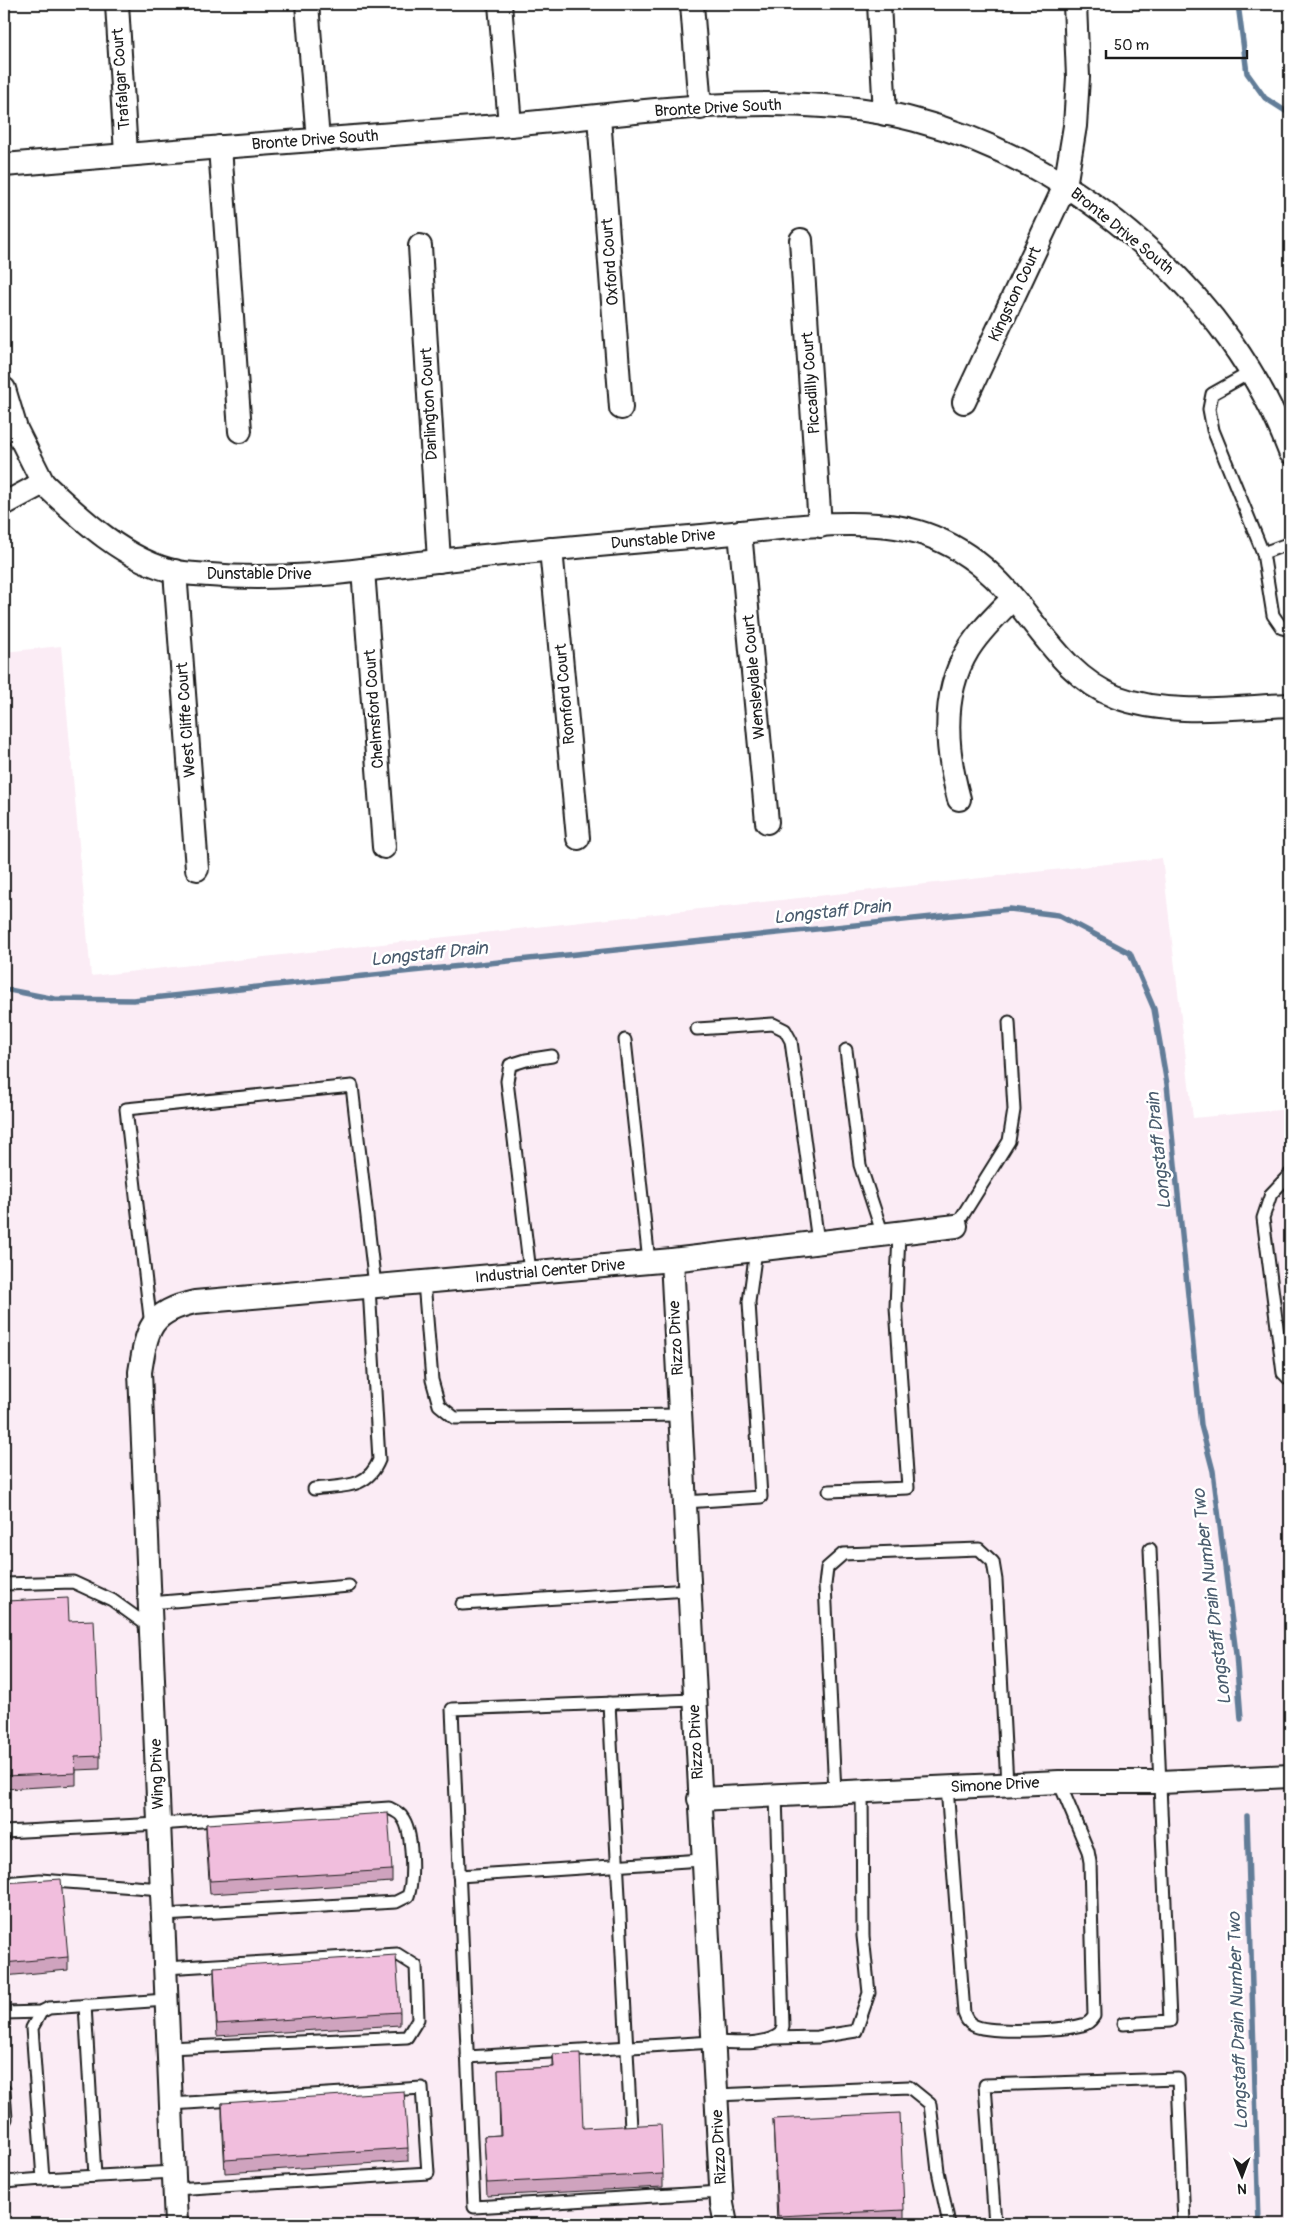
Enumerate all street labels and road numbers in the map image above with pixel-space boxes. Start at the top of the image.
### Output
street label: Trafalgar Court [107,27,135,131]
street label: Bronte Drive South [654,95,782,121]
street label: Bronte Drive South [251,126,379,154]
street label: Bronte Drive South [1066,183,1178,279]
street label: Oxford Court [597,217,623,306]
street label: Kingston Court [984,243,1046,345]
street label: Piccadilly Court [797,331,825,435]
street label: Darlington Court [416,347,442,461]
street label: Dunstable Drive [610,524,716,554]
street label: Dunstable Drive [207,564,311,584]
street label: Wensleydale Court [739,613,769,740]
street label: Romford Court [551,642,579,745]
street label: Chelmsford Court [360,648,388,769]
street label: West Cliffe Court [172,661,200,778]
street label: Industrial Center Drive [474,1254,626,1288]
street label: Rizzo Drive [664,1300,688,1376]
street label: Rizzo Drive [684,1704,708,1780]
street label: Wing Drive [146,1738,168,1810]
street label: Simone Drive [950,1773,1040,1797]
street label: Rizzo Drive [707,2109,731,2185]

